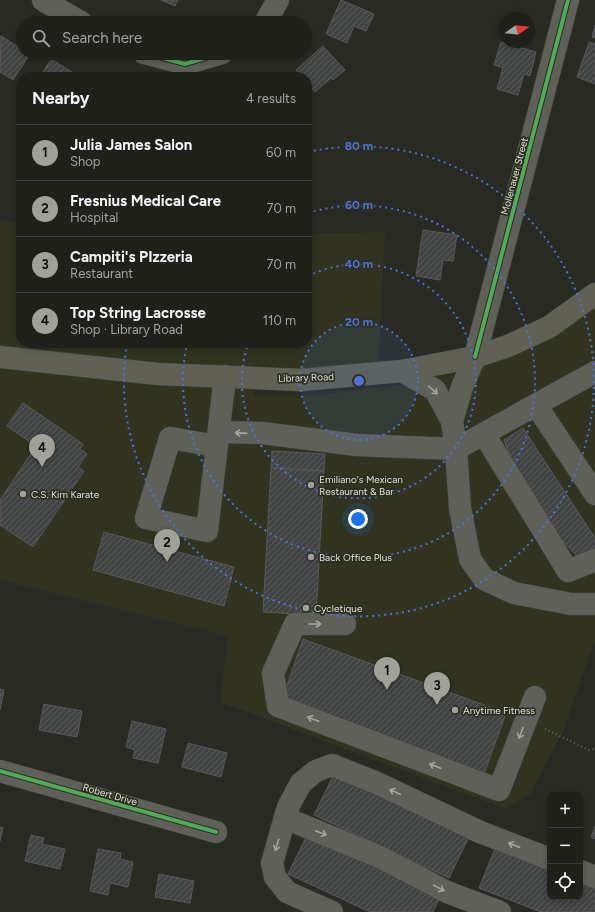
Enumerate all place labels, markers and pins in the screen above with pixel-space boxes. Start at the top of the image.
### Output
centre of rings [352,374,366,388]
pin: 4 [29,434,55,467]
place label: Emiliano's Mexican Restaurant & Bar [319,473,403,498]
marker: Emiliano's Mexican Restaurant & Bar [306,480,316,490]
place label: C.S. Kim Karate [31,488,100,501]
marker: C.S. Kim Karate [18,489,28,499]
pin: 2 [154,529,180,562]
place label: Back Office Plus [319,551,392,564]
marker: Back Office Plus [306,552,316,562]
place label: Cycletique [314,602,363,615]
marker: Cycletique [301,603,311,613]
pin: 1 [374,657,400,690]
pin: 3 [424,672,450,705]
place label: Anytime Fitness [463,704,535,717]
marker: Anytime Fitness [450,705,460,715]

